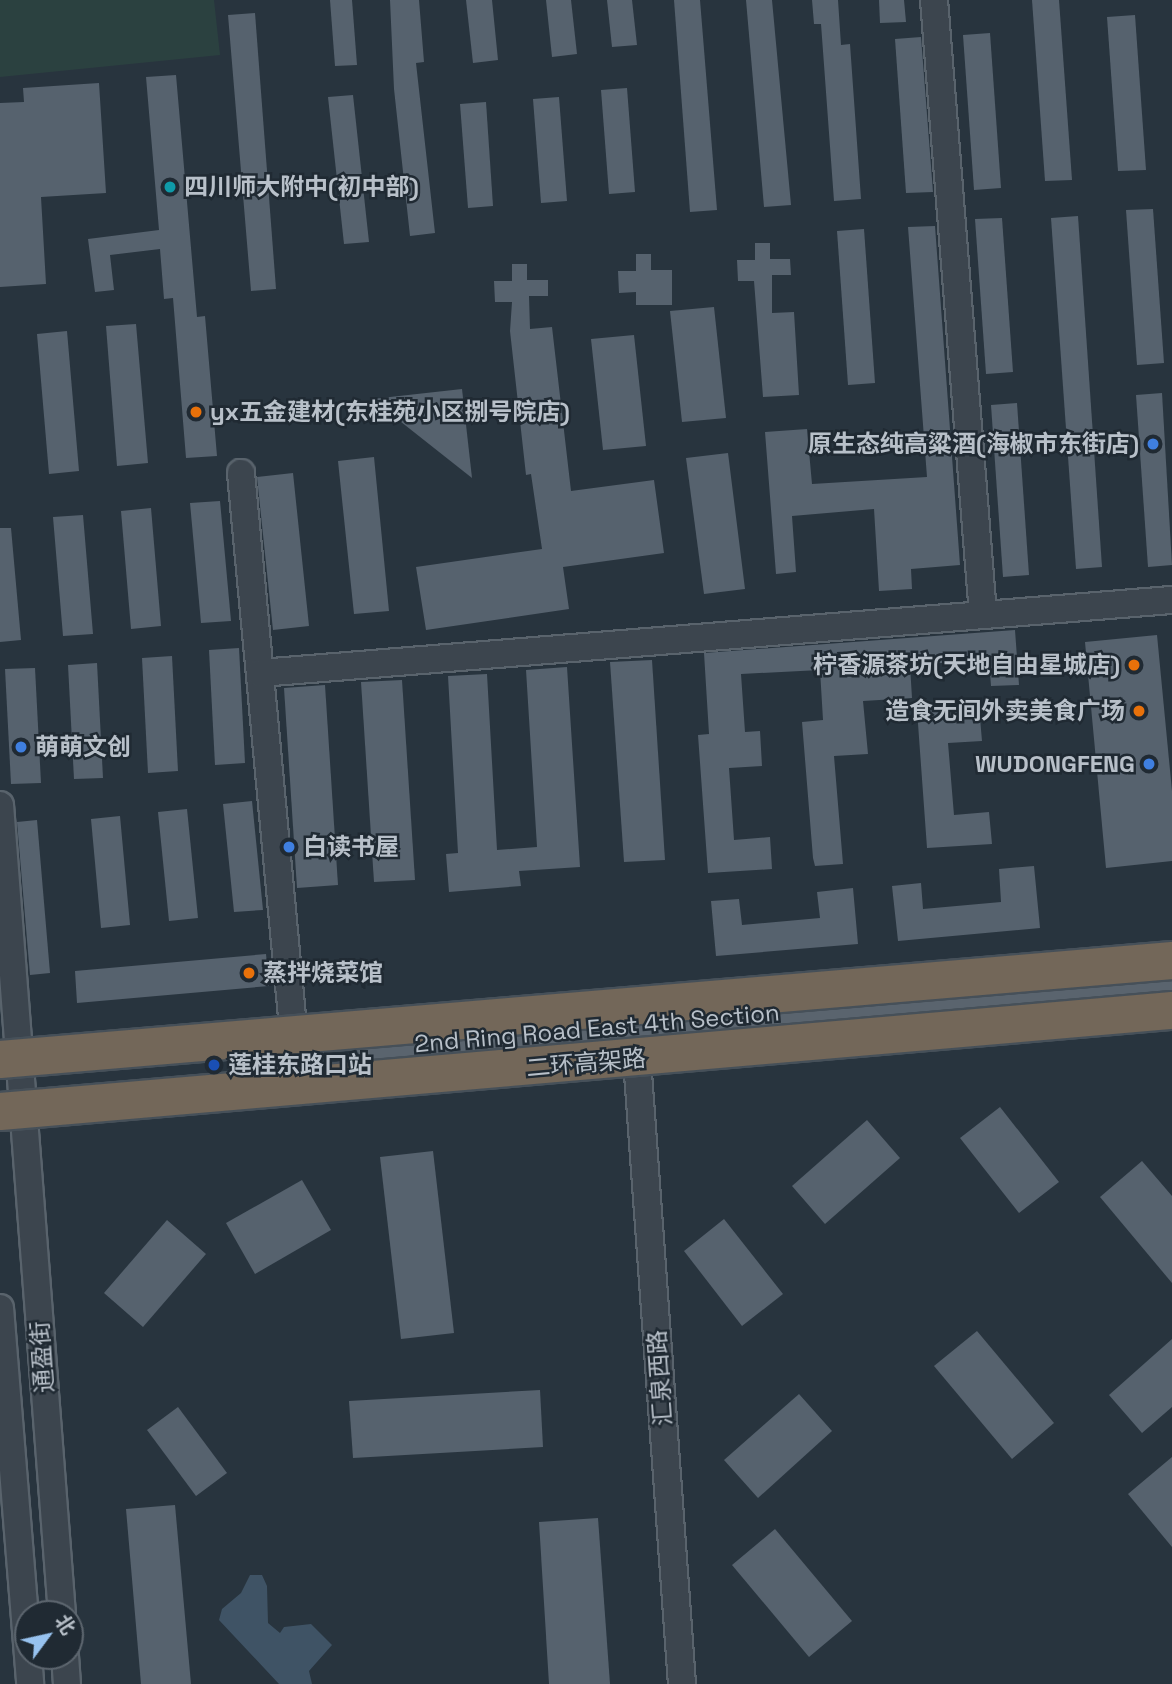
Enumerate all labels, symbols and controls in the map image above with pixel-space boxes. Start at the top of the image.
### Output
place label: 四川师大附中(初中部) [184,173,419,201]
marker: 四川师大附中(初中部) [162,179,178,195]
place label: yx五金建材(东桂苑小区捌号院店) [210,398,570,426]
marker: yx五金建材(东桂苑小区捌号院店) [188,404,204,420]
place label: 原生态纯高粱酒(海椒市东街店) [808,430,1139,458]
marker: 原生态纯高粱酒(海椒市东街店) [1145,436,1161,452]
place label: 柠香源茶坊(天地自由星城店) [813,651,1120,679]
marker: 柠香源茶坊(天地自由星城店) [1126,657,1142,673]
place label: 造食无间外卖美食广场 [885,697,1125,725]
marker: 造食无间外卖美食广场 [1131,703,1147,719]
place label: 萌萌文创 [35,733,131,761]
marker: 萌萌文创 [13,739,29,755]
place label: WUDONGFENG [975,750,1135,778]
marker: WUDONGFENG [1141,756,1157,772]
place label: 白读书屋 [303,833,399,861]
marker: 白读书屋 [281,839,297,855]
place label: 蒸拌烧菜馆 [263,959,383,987]
marker: 蒸拌烧菜馆 [241,965,257,981]
street label: 2nd Ring Road East 4th Section [413,998,781,1058]
street label: 二环高架路 [525,1043,647,1083]
place label: 莲桂东路口站 [228,1051,372,1079]
marker: 莲桂东路口站 [206,1057,222,1073]
street label: 通盈街 [25,1320,59,1394]
street label: 汇泉西路 [642,1329,678,1427]
north arrow [14,1600,84,1670]
text: 北 [50,1610,81,1639]

